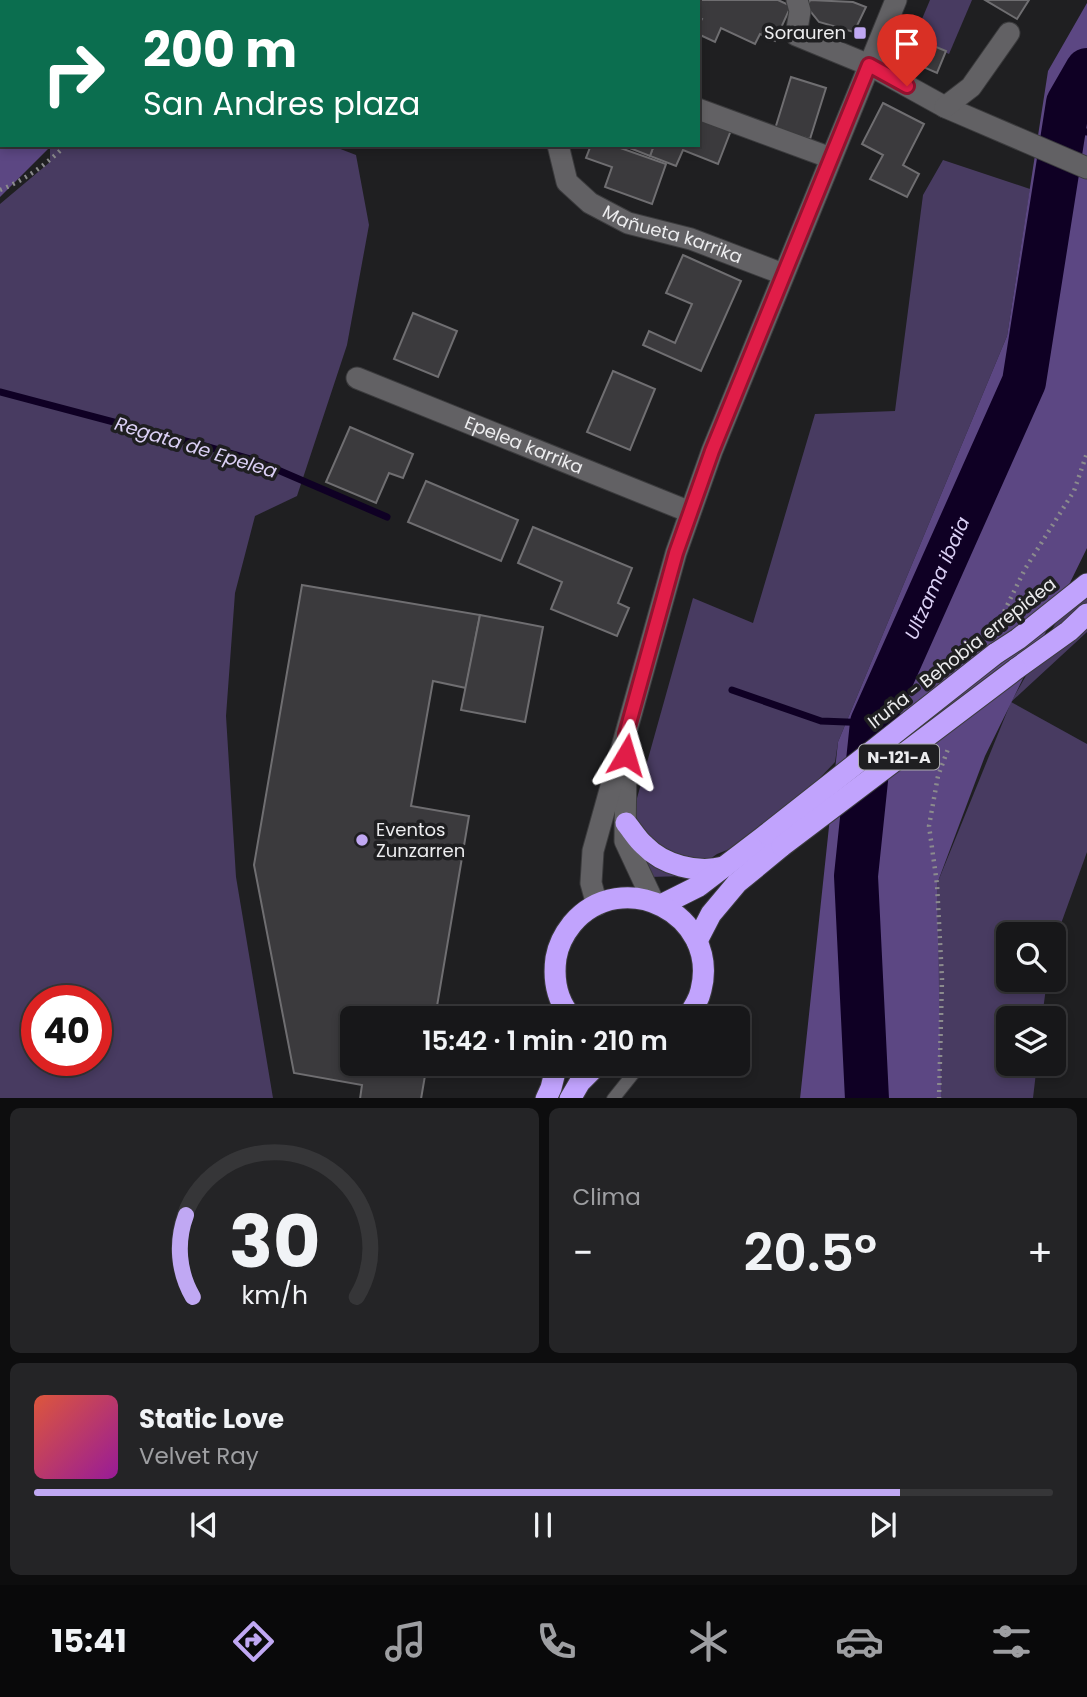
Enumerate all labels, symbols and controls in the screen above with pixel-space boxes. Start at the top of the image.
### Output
pin [877,14,937,86]
text: 200 m [143,16,297,84]
place label: Sorauren [764,20,846,45]
marker: Sorauren [852,25,868,41]
icon: arrive [888,25,926,63]
icon: right [28,28,119,119]
text: San Andres plaza [143,81,420,126]
street label: Mañueta karrika [598,199,746,269]
water label: Regata de Epelea [111,410,280,485]
street label: Epelea karrika [461,410,587,480]
water label: Ultzama ibaia [898,512,976,644]
street label: Iruña - Behobia errepidea [862,571,1061,734]
position arrow [589,718,663,792]
road number: N-121-A [859,744,939,770]
place label: Eventos Zunzarren [376,817,465,863]
marker: Eventos Zunzarren [354,832,370,848]
map controls [996,922,1066,1076]
button: search [996,922,1066,992]
speed limit sign: 40 [21,985,112,1076]
button: layers [996,1006,1066,1076]
text: 15:42 · 1 min · 210 m [422,1023,668,1059]
text: Clima [573,1181,641,1213]
text: 30 [228,1191,320,1292]
text: 20.5° [743,1216,877,1289]
text: − [573,1226,593,1279]
text: + [1027,1226,1053,1279]
text: km/h [241,1277,308,1312]
text: Static Love [139,1401,284,1437]
text: Velvet Ray [139,1440,259,1472]
icon: previous [185,1506,223,1544]
icon: pause [524,1506,562,1544]
icon: next [864,1506,902,1544]
icon: directions [229,1617,278,1666]
icon: music [381,1617,430,1666]
icon: phone [532,1617,581,1666]
icon: climate [684,1617,733,1666]
icon: car [835,1617,884,1666]
icon: filters [987,1617,1036,1666]
text: 15:41 [51,1618,127,1663]

